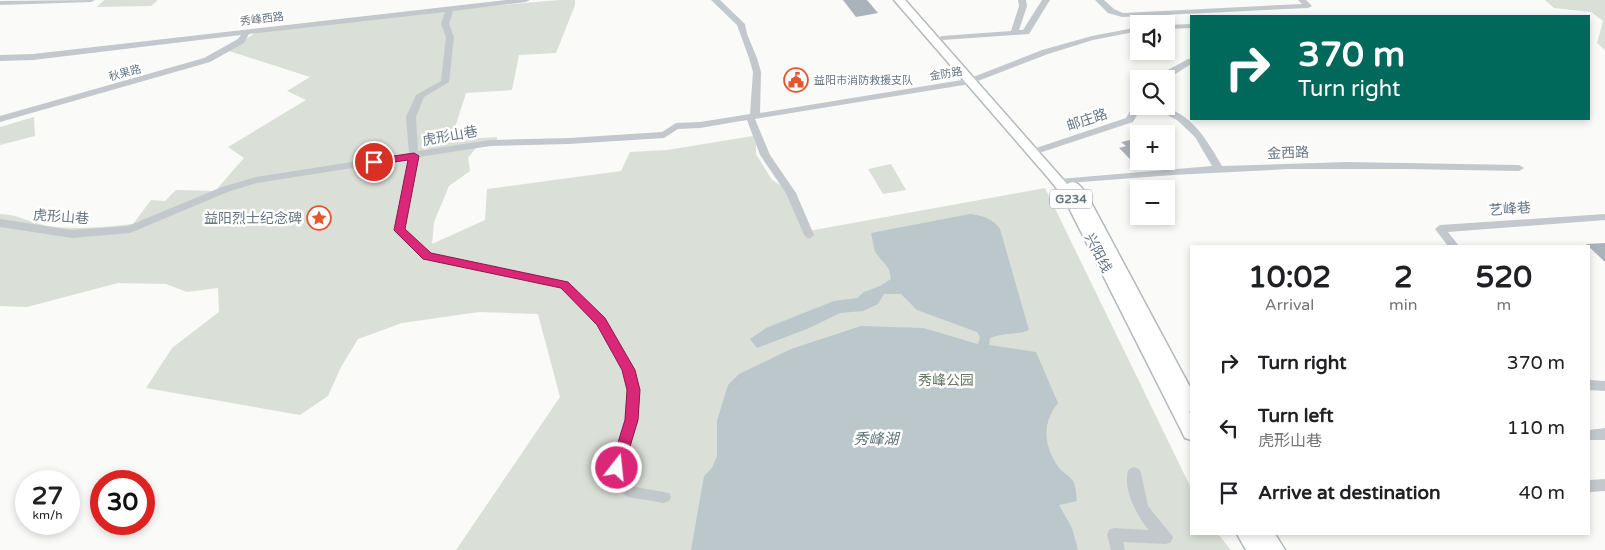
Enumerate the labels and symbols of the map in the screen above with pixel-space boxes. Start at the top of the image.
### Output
street label: 秀峰西路 [239,10,285,28]
street label: 秋果路 [107,62,143,84]
street label: 金防路 [929,65,963,83]
public building icon: 益阳市消防救援支队 [783,67,809,93]
place label: 益阳市消防救援支队 [814,74,913,87]
street label: 邮庄路 [1064,105,1110,135]
street label: 虎形山巷 [421,123,479,149]
pin [353,141,395,183]
street label: 金西路 [1267,144,1309,162]
road number: G234 [1050,190,1092,208]
street label: 艺峰巷 [1488,199,1532,219]
place icon: 益阳烈士纪念碑 [306,205,332,231]
street label: 虎形山巷 [32,207,90,227]
place label: 益阳烈士纪念碑 [204,210,302,227]
street label: 兴阳线 [1081,230,1115,276]
park label: 秀峰公园 [918,372,974,389]
water label: 秀峰湖 [853,430,900,448]
position arrow [590,441,642,493]
speed limit sign: 30 [90,470,155,535]

